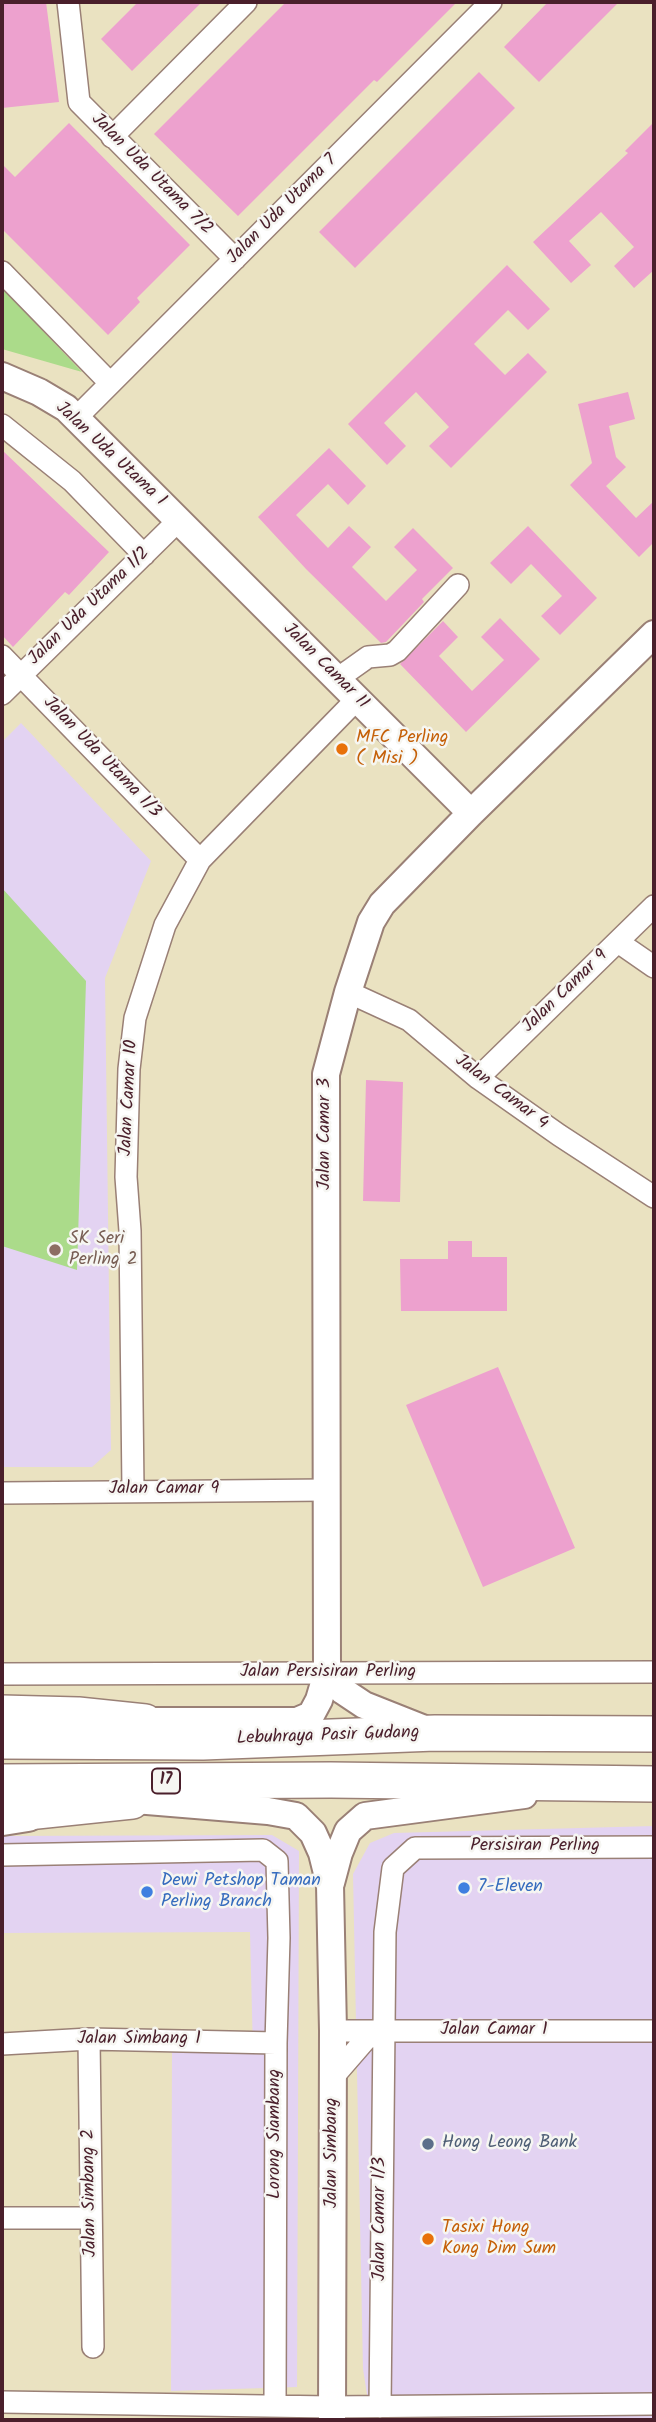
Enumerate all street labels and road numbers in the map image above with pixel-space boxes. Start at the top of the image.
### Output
street label: Jalan Uda Utama 7/2 [86,110,216,240]
street label: Jalan Uda Utama 7 [224,151,342,269]
street label: Jalan Uda Utama 1 [50,398,170,512]
street label: Jalan Uda Utama 1/2 [25,543,155,671]
street label: Jalan Camar 11 [277,619,373,715]
street label: Jalan Uda Utama 1/3 [38,693,164,823]
street label: Jalan Camar 9 [519,946,613,1038]
street label: Jalan Camar 10 [116,1039,144,1157]
street label: Jalan Camar 4 [450,1051,552,1135]
street label: Jalan Camar 3 [315,1078,337,1190]
street label: Jalan Camar 9 [109,1479,219,1501]
street label: Jalan Persisiran Perling [240,1662,416,1684]
street label: Lebuhraya Pasir Gudang [236,1723,420,1751]
road number: 17 [152,1768,180,1794]
street label: Persisiran Perling [470,1836,600,1858]
street label: Jalan Camar 1 [440,2020,548,2042]
street label: Jalan Simbang 1 [77,2029,201,2051]
street label: Lorong Siambang [265,2069,287,2199]
street label: Jalan Simbang [322,2098,344,2208]
street label: Jalan Simbang 2 [79,2129,103,2257]
street label: Jalan Camar 1/3 [370,2157,392,2281]

